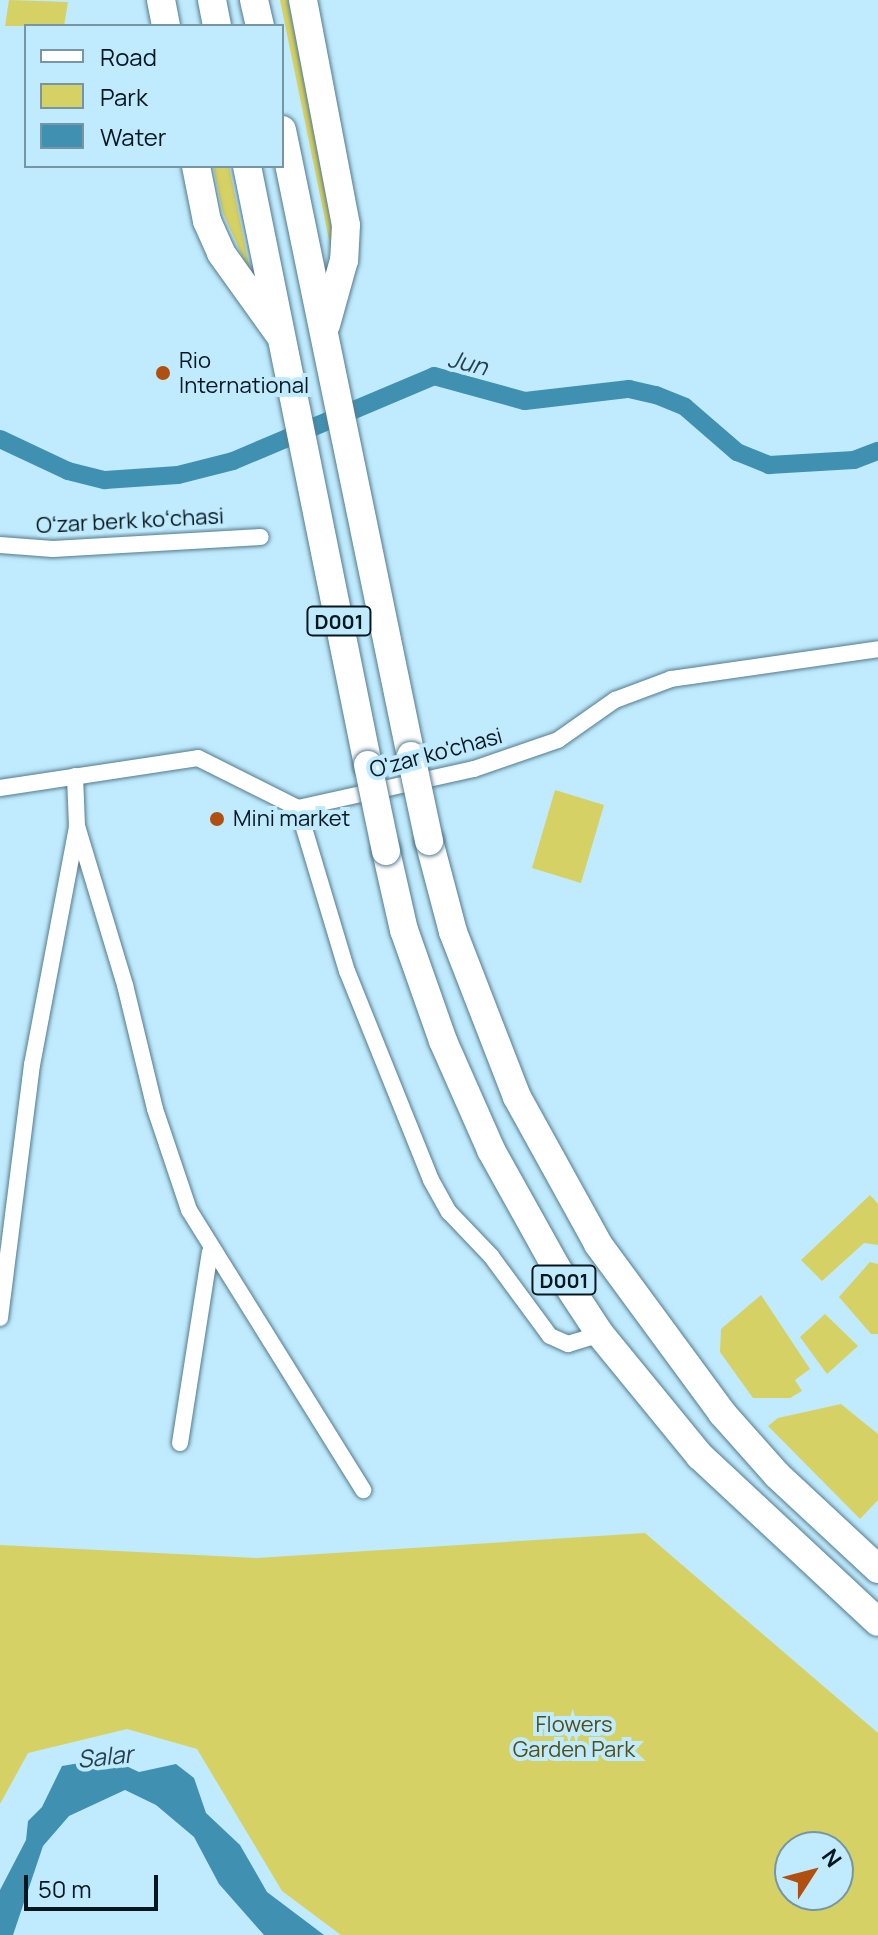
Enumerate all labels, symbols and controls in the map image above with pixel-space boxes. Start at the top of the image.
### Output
legend [24,24,284,168]
text: Road [100,40,157,73]
text: Park [100,80,148,113]
text: Water [100,120,167,153]
water label: Jun [445,343,491,381]
place label: Rio International [179,347,309,398]
marker: Rio International [154,364,172,382]
street label: Oʻzar berk koʻchasi [35,503,225,539]
road number: D001 [305,605,373,637]
street label: O'zar ko'chasi [367,723,505,783]
place label: Mini market [233,806,350,832]
marker: Mini market [208,810,226,828]
road number: D001 [530,1264,598,1296]
park label: Flowers Garden Park [513,1711,635,1762]
water label: Salar [76,1739,134,1773]
north arrow [774,1831,854,1911]
text: N [815,1843,849,1873]
scale bar [28,1859,162,1909]
text: 50 m [38,1872,92,1905]

